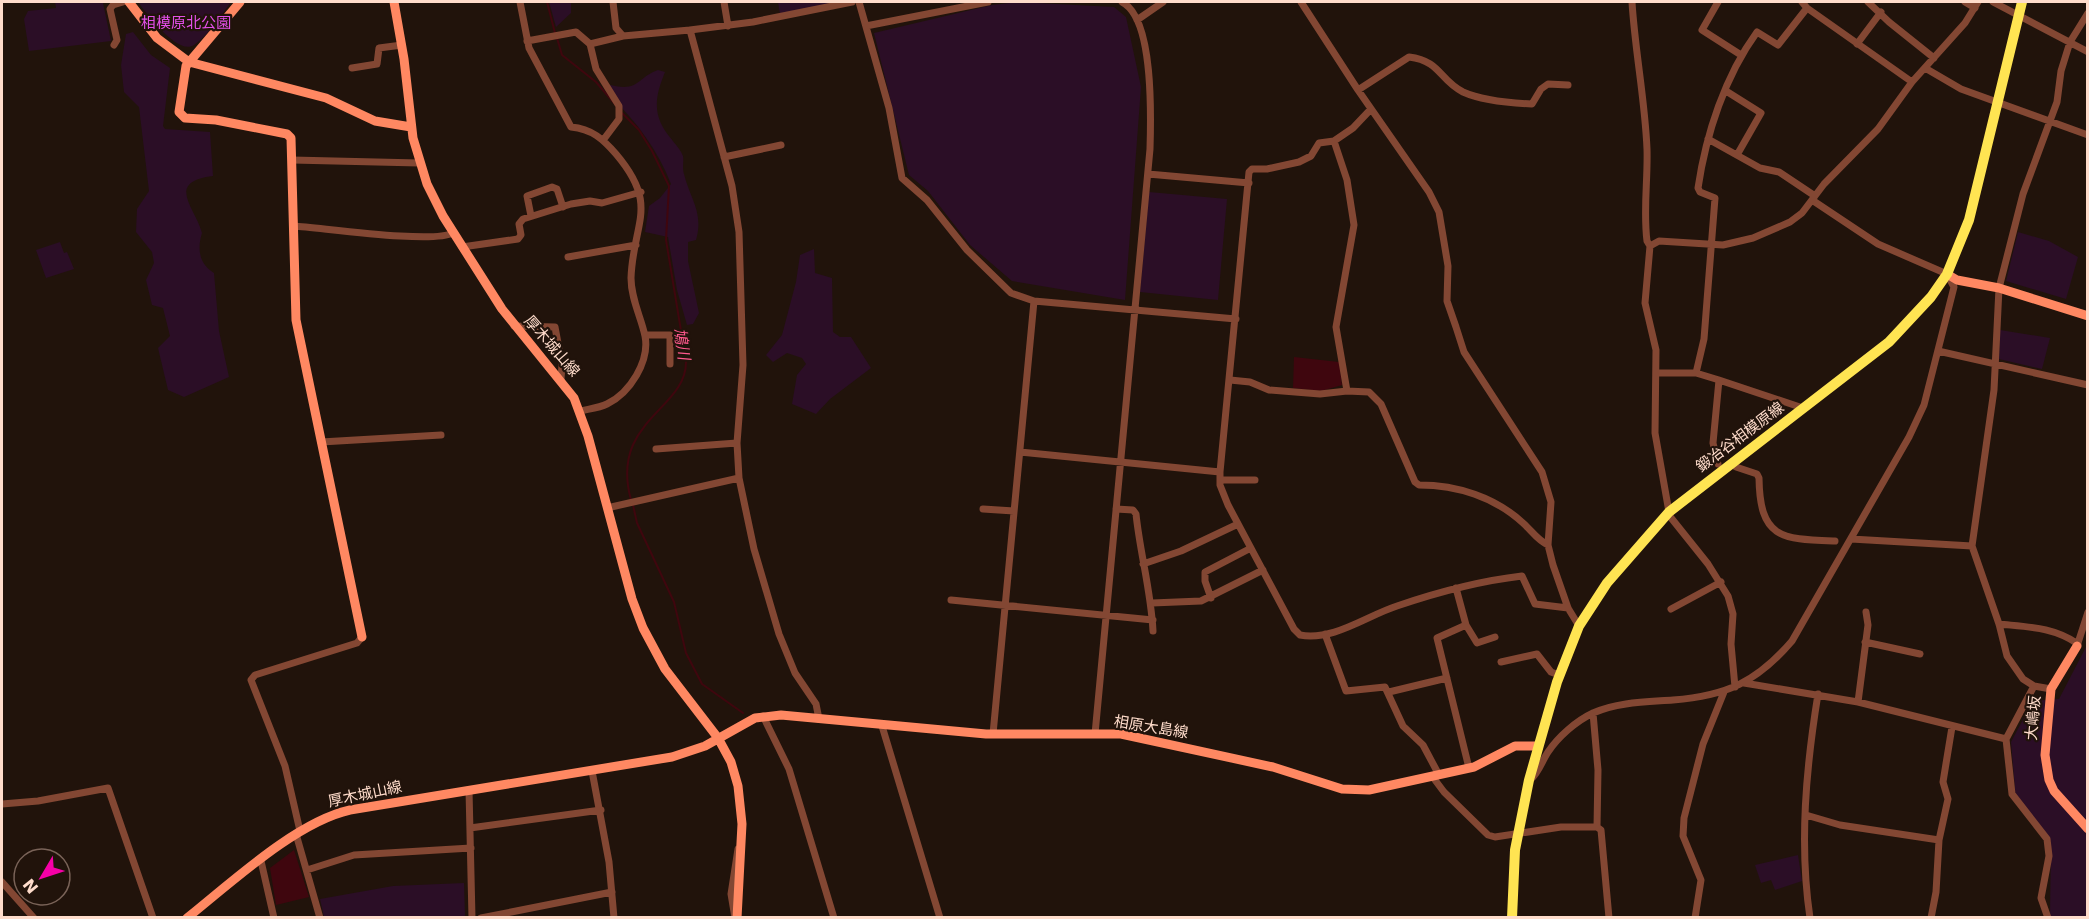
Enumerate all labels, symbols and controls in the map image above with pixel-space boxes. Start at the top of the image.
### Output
park label: 相模原北公園 [141,14,231,32]
street label: 厚木城山線 [521,312,583,380]
water label: 鳩川 [670,327,694,363]
street label: 鍛冶谷相模原線 [1693,398,1787,476]
street label: 大嶋坂 [2022,695,2044,741]
street label: 相原大島線 [1113,712,1189,742]
street label: 厚木城山線 [326,777,404,811]
north arrow [12,847,72,907]
text: N [19,875,42,897]

